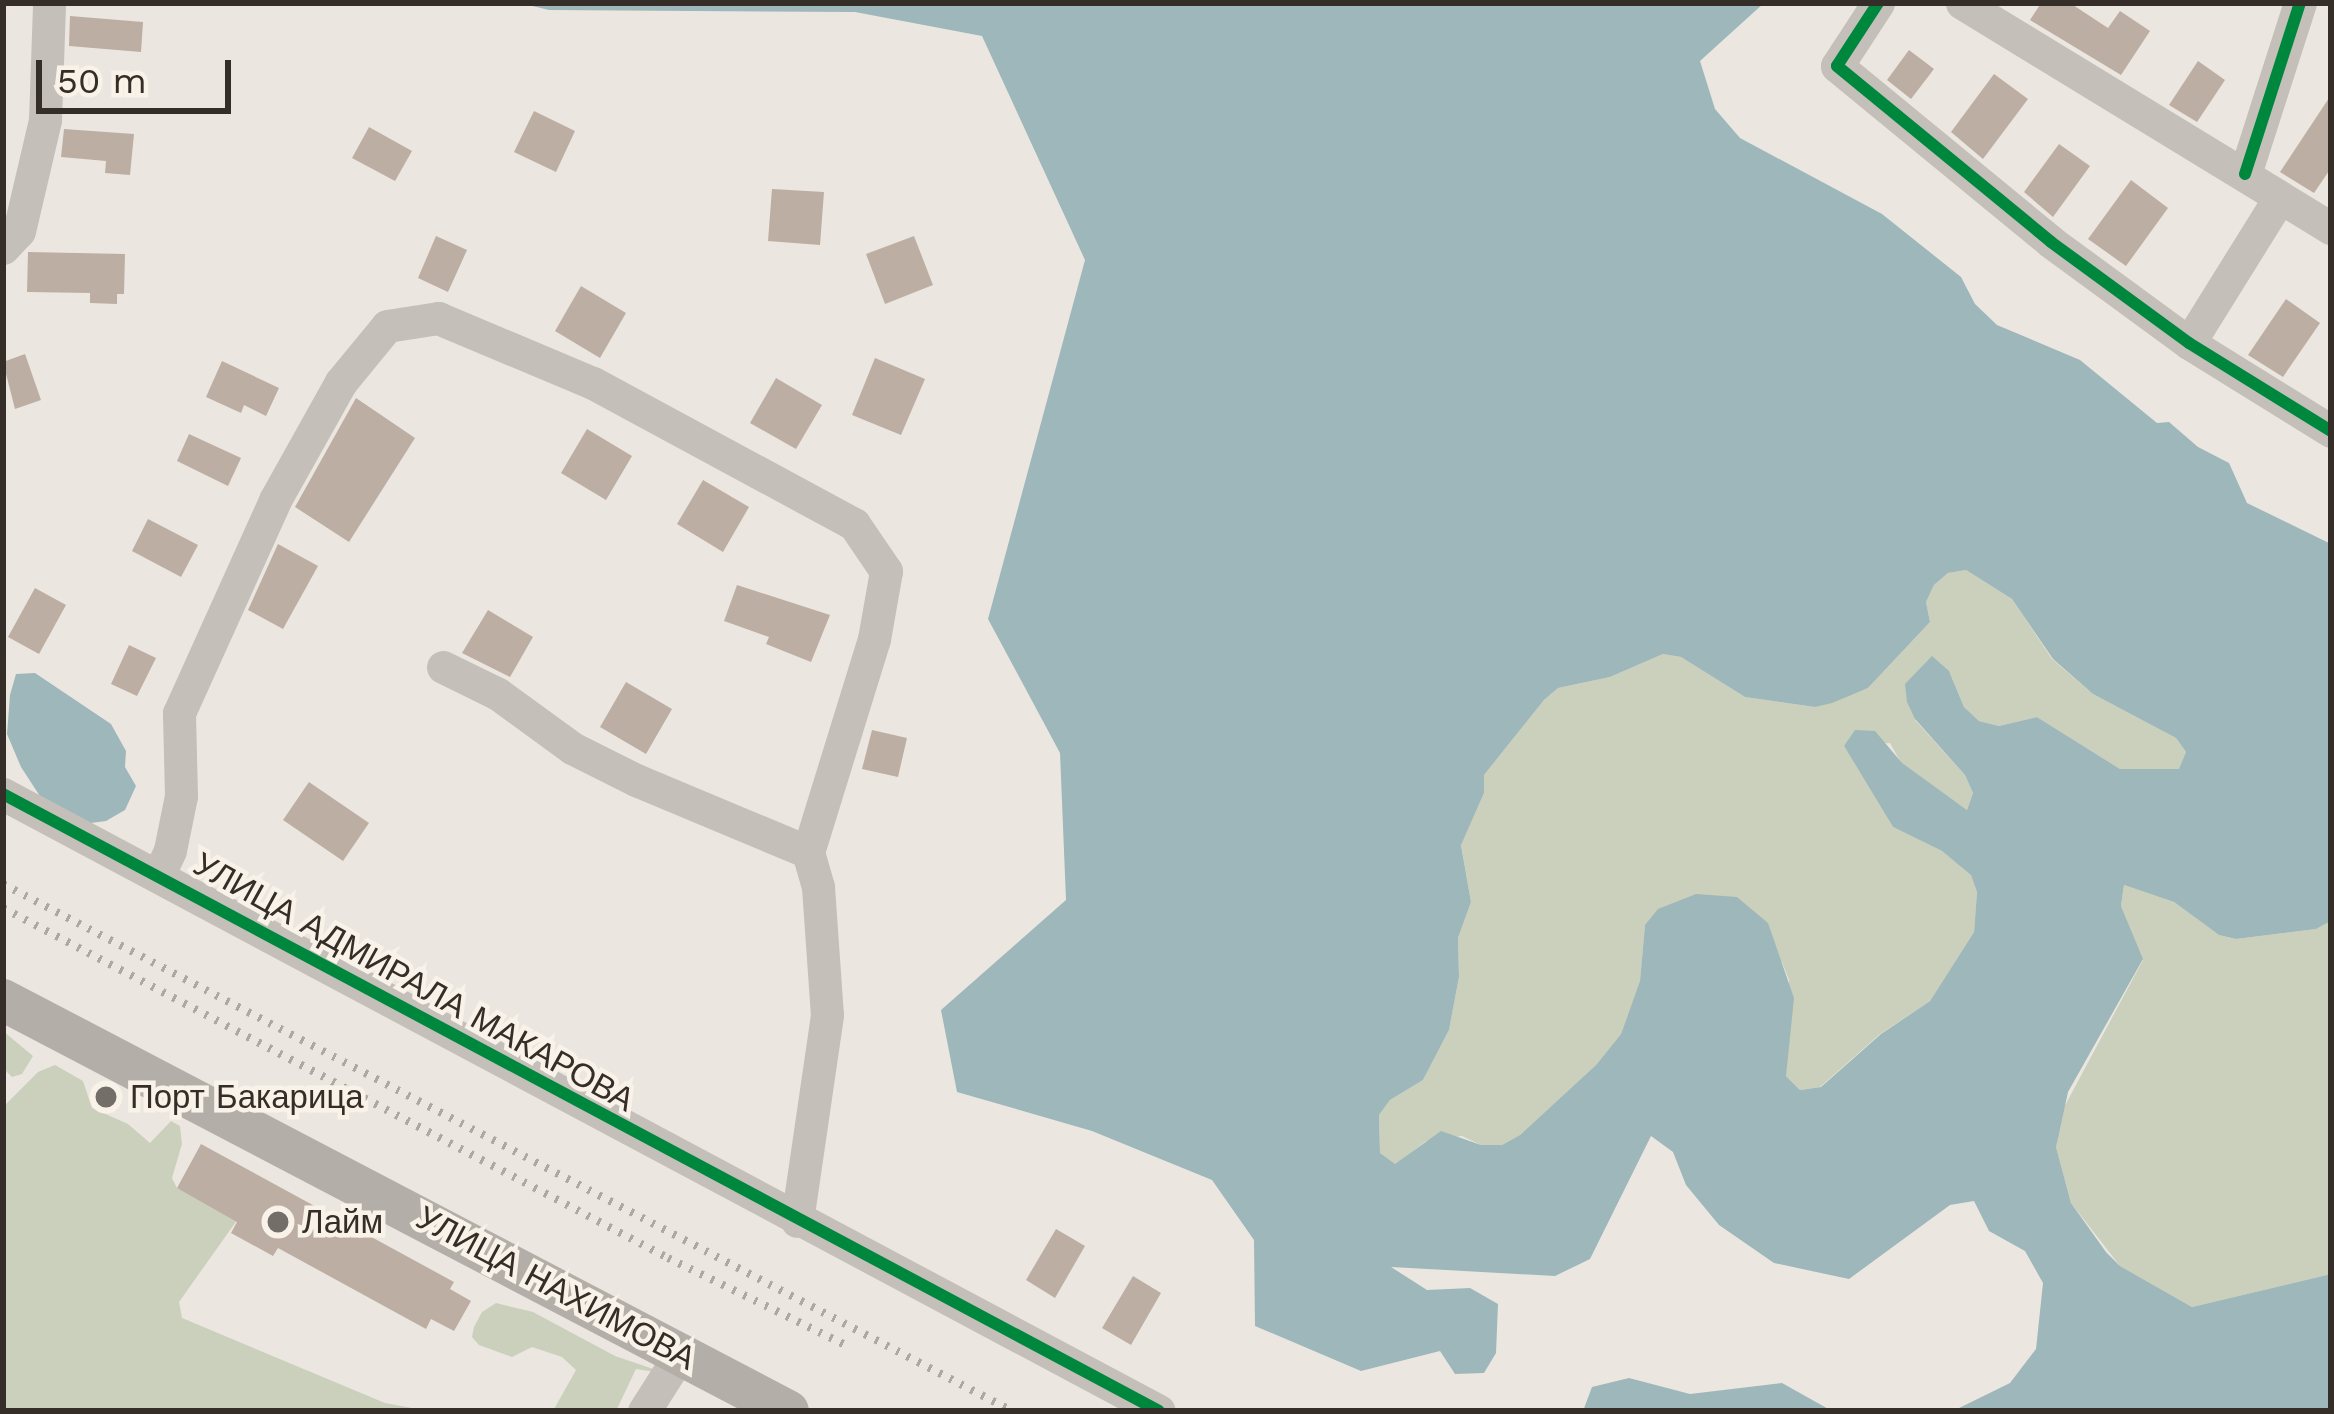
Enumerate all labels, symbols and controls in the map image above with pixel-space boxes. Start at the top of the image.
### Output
scale bar [42,36,237,110]
text: 50 m [57,60,147,102]
street label: УЛИЦА АДМИРАЛА МАКАРОВА [187,844,641,1120]
place label: Порт Бакарица [130,1077,364,1117]
marker: Порт Бакарица [93,1084,119,1110]
street label: УЛИЦА НАХИМОВА [410,1198,702,1378]
place label: Лайм [302,1202,383,1242]
marker: Лайм [265,1209,291,1235]

